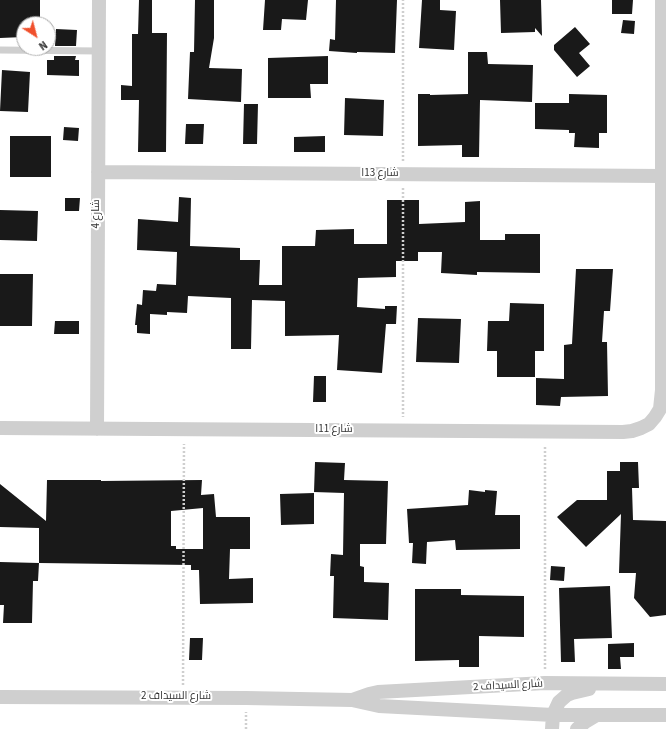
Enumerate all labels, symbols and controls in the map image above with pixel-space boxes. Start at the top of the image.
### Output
north arrow [16,16,56,56]
text: N [35,37,50,54]
street label: شارع 13ا [361,167,399,181]
street label: شارع 4 [90,200,104,228]
street label: شارع 11ا [315,423,353,437]
street label: شارع السيداف 2 [473,678,543,694]
street label: شارع السيداف 2 [141,690,211,704]

